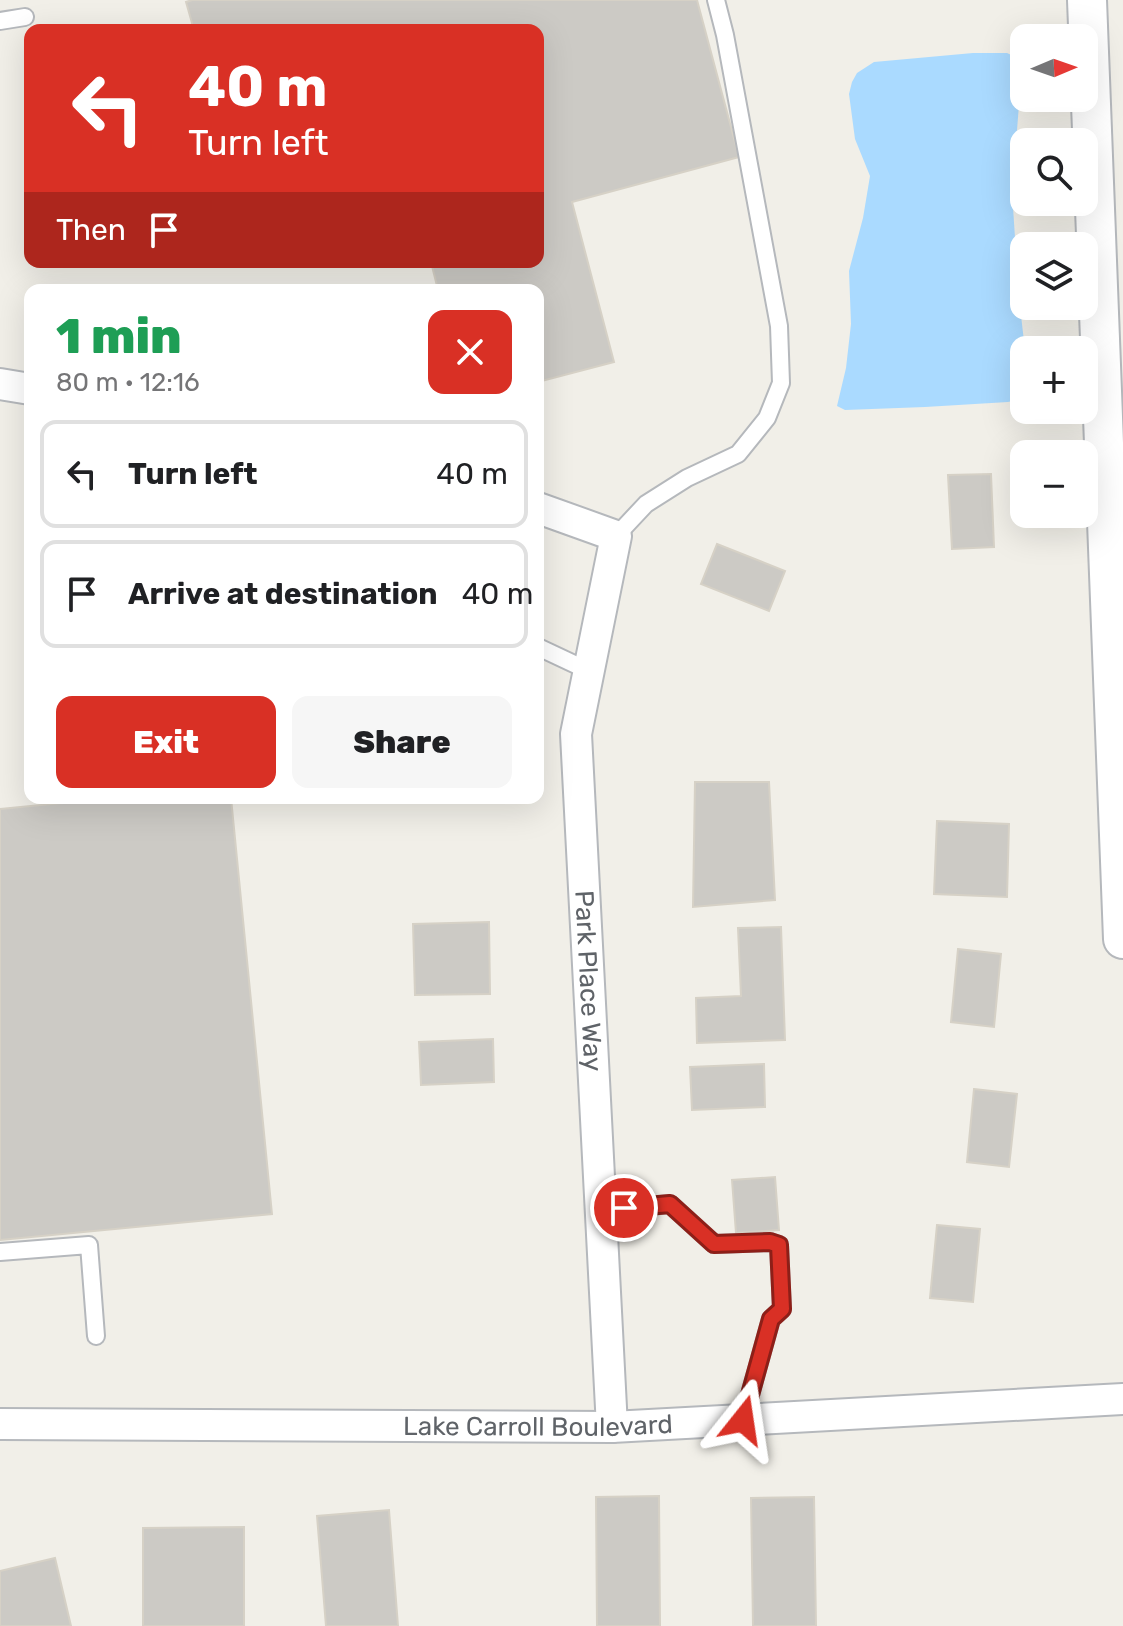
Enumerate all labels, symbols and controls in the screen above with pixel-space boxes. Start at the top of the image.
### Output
north arrow [1010,24,1098,112]
map controls [1010,24,1098,528]
text: 40 m [188,54,328,120]
icon: left [56,56,160,160]
text: Turn left [188,121,329,164]
button: search [1010,128,1098,216]
icon: arrive [142,208,186,252]
text: Then [56,212,126,248]
button: layers [1010,232,1098,320]
text: 1 min [56,308,182,365]
button: close [428,310,512,394]
button: + [1010,336,1098,424]
text: 80 m · 12:16 [56,367,200,398]
button: − [1010,440,1098,528]
icon: left [60,452,104,496]
text: Turn left [128,456,258,492]
text: 40 m [436,456,508,492]
icon: arrive [60,572,104,616]
text: Arrive at destination [128,576,438,612]
text: 40 m [462,576,533,612]
button: Exit [56,696,276,788]
button: Share [292,696,512,788]
street label: Park Place Way [569,890,609,1072]
pin [590,1174,658,1242]
icon: arrive [602,1186,646,1230]
position arrow [701,1378,785,1462]
street label: Lake Carroll Boulevard [403,1408,674,1443]

